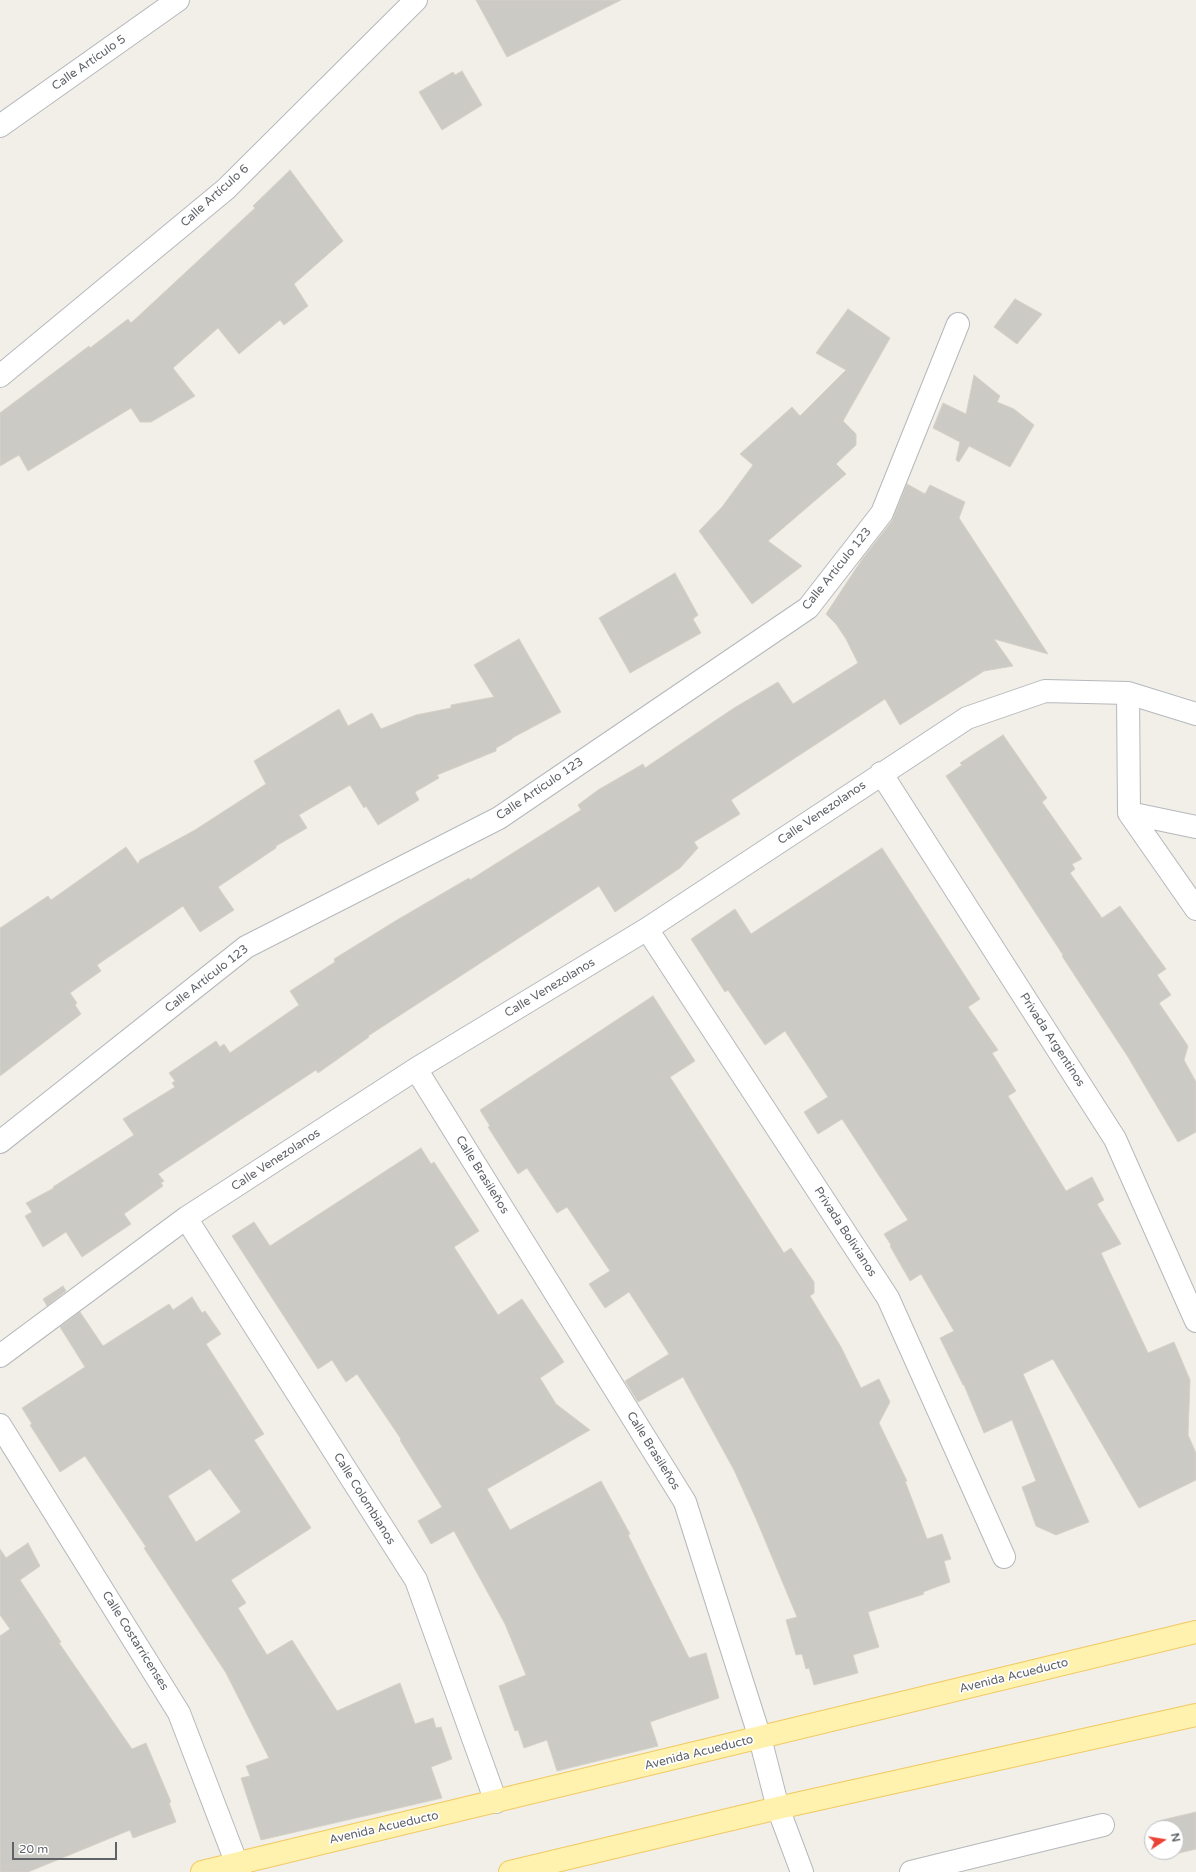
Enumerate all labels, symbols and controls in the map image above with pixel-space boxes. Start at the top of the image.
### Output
street label: Calle Artículo 5 [49,32,129,94]
street label: Calle Artículo 6 [178,162,252,230]
street label: Calle Artículo 123 [799,525,875,613]
street label: Calle Artículo 123 [494,755,586,823]
street label: Calle Venezolanos [775,778,869,848]
street label: Calle Artículo 123 [162,942,252,1016]
street label: Calle Venezolanos [502,955,598,1021]
street label: Privada Argentinos [1016,990,1088,1090]
street label: Calle Venezolanos [229,1126,323,1194]
street label: Calle Brasileños [452,1133,512,1217]
street label: Privada Bolivianos [811,1184,879,1280]
street label: Calle Brasileños [623,1409,683,1493]
street label: Calle Colombianos [330,1450,398,1548]
street label: Calle Costarricenses [99,1589,171,1693]
street label: Avenida Acueducto [958,1656,1070,1696]
street label: Avenida Acueducto [643,1733,755,1773]
street label: Avenida Acueducto [328,1808,440,1848]
north arrow [1144,1820,1184,1860]
text: N [1168,1832,1183,1843]
scale bar [14,1834,119,1860]
text: 20 m [19,1842,48,1856]

